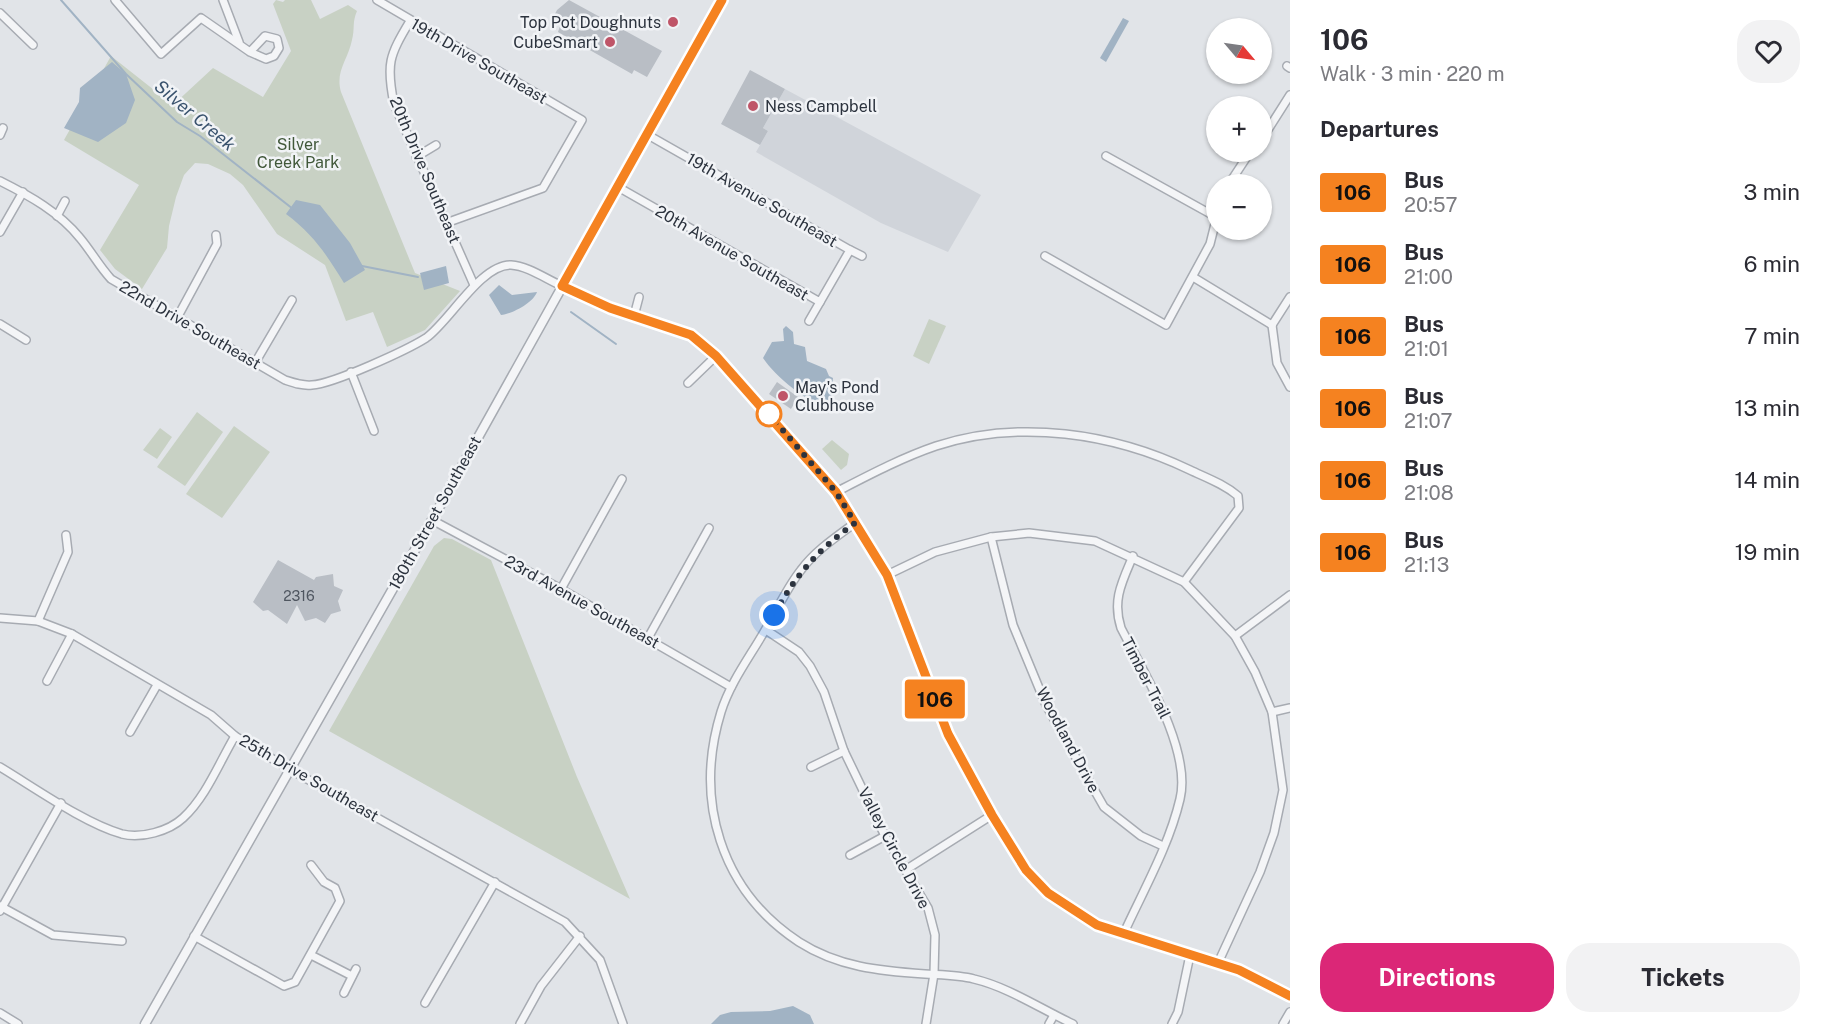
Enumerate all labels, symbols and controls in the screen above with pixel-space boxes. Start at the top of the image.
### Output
place label: Top Pot Doughnuts [520,13,661,32]
street label: 19th Drive Southeast [407,14,551,108]
marker: Top Pot Doughnuts [666,15,680,29]
north arrow [1206,18,1272,84]
map controls [1206,18,1272,240]
button: heart [1737,20,1800,83]
text: 106 [1320,23,1368,56]
place label: CubeSmart [513,33,598,52]
marker: CubeSmart [603,35,617,49]
text: Walk · 3 min · 220 m [1320,62,1504,86]
water label: Silver Creek [150,75,240,155]
street label: 20th Drive Southeast [386,94,464,246]
button: + [1206,96,1272,162]
place label: Ness Campbell [765,97,877,116]
marker: Ness Campbell [746,99,760,113]
text: Departures [1320,116,1439,142]
park label: Silver Creek Park [257,135,339,172]
street label: 19th Avenue Southeast [683,149,841,251]
text: Bus [1404,167,1444,193]
button: − [1206,174,1272,240]
text: 3 min [1743,179,1800,205]
text: 106 [1335,180,1371,205]
text: 20:57 [1404,193,1458,217]
street label: 20th Avenue Southeast [652,201,812,305]
text: Bus [1404,239,1444,265]
text: 6 min [1744,251,1800,277]
text: 106 [1335,252,1371,277]
text: 21:00 [1404,265,1453,289]
street label: 22nd Drive Southeast [116,277,264,373]
text: Bus [1404,311,1444,337]
text: 7 min [1744,323,1800,349]
text: 106 [1335,324,1371,349]
text: 21:01 [1404,337,1449,361]
place label: May's Pond Clubhouse [795,378,879,415]
text: Bus [1404,383,1444,409]
marker: May's Pond Clubhouse [776,389,790,403]
text: 13 min [1735,395,1800,421]
text: 106 [1335,396,1371,421]
unlabelled marker [756,401,782,427]
text: 21:07 [1404,409,1452,433]
street label: 180th Street Southeast [385,433,485,593]
text: Bus [1404,455,1444,481]
text: 14 min [1735,467,1800,493]
text: 106 [1335,468,1371,493]
text: 21:08 [1404,481,1454,505]
text: Bus [1404,527,1444,553]
text: 19 min [1735,539,1800,565]
text: 106 [1335,540,1371,565]
street label: 23rd Avenue Southeast [501,551,663,653]
text: 21:13 [1404,553,1449,577]
house number: 2316 [283,588,315,604]
your location [759,600,789,630]
street label: Timber Trail [1117,634,1175,722]
line badge: 106 [900,680,970,718]
street label: Woodland Drive [1032,684,1104,796]
text: 106 [917,687,953,712]
street label: 25th Drive Southeast [236,730,382,826]
street label: Valley Circle Drive [854,784,934,912]
button: Directions [1320,943,1554,1012]
button: Tickets [1566,943,1800,1012]

